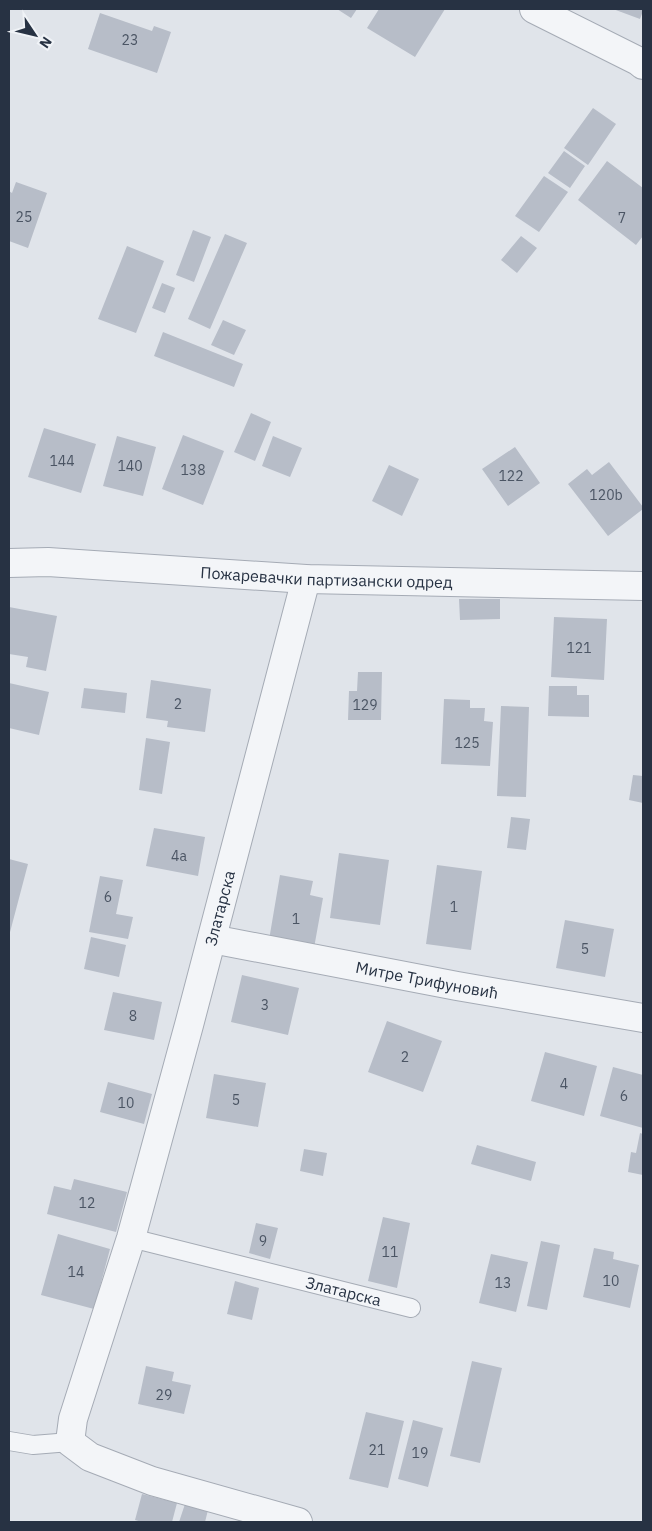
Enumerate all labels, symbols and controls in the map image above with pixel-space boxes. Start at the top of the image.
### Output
north arrow [10,10,60,60]
house number: 23 [122,31,138,49]
text: N [35,33,56,52]
house number: 25 [16,208,32,226]
house number: 7 [618,209,626,227]
house number: 144 [49,452,75,470]
house number: 140 [117,457,143,475]
house number: 138 [180,461,206,479]
house number: 122 [498,467,524,485]
house number: 120b [589,486,623,504]
street label: Пожаревачки партизански одред [200,562,453,592]
house number: 121 [566,639,592,657]
house number: 2 [174,695,182,713]
house number: 129 [352,696,378,714]
house number: 125 [454,734,480,752]
house number: 4a [171,847,187,865]
street label: Златарска [200,868,239,948]
house number: 6 [104,888,112,906]
house number: 1 [450,898,458,916]
house number: 1 [292,910,300,928]
house number: 5 [581,940,589,958]
street label: Митре Трифуновић [354,957,500,1003]
house number: 3 [261,996,269,1014]
house number: 8 [129,1007,137,1025]
house number: 2 [401,1048,409,1066]
house number: 4 [560,1075,568,1093]
house number: 6 [620,1087,628,1105]
house number: 5 [232,1091,240,1109]
house number: 10 [118,1094,134,1112]
house number: 12 [79,1194,95,1212]
house number: 9 [259,1232,267,1250]
house number: 11 [382,1243,398,1261]
house number: 14 [68,1263,84,1281]
street label: Златарска [304,1272,384,1310]
house number: 10 [603,1272,619,1290]
house number: 13 [495,1274,511,1292]
house number: 29 [156,1386,172,1404]
house number: 21 [369,1441,385,1459]
house number: 19 [412,1444,428,1462]

